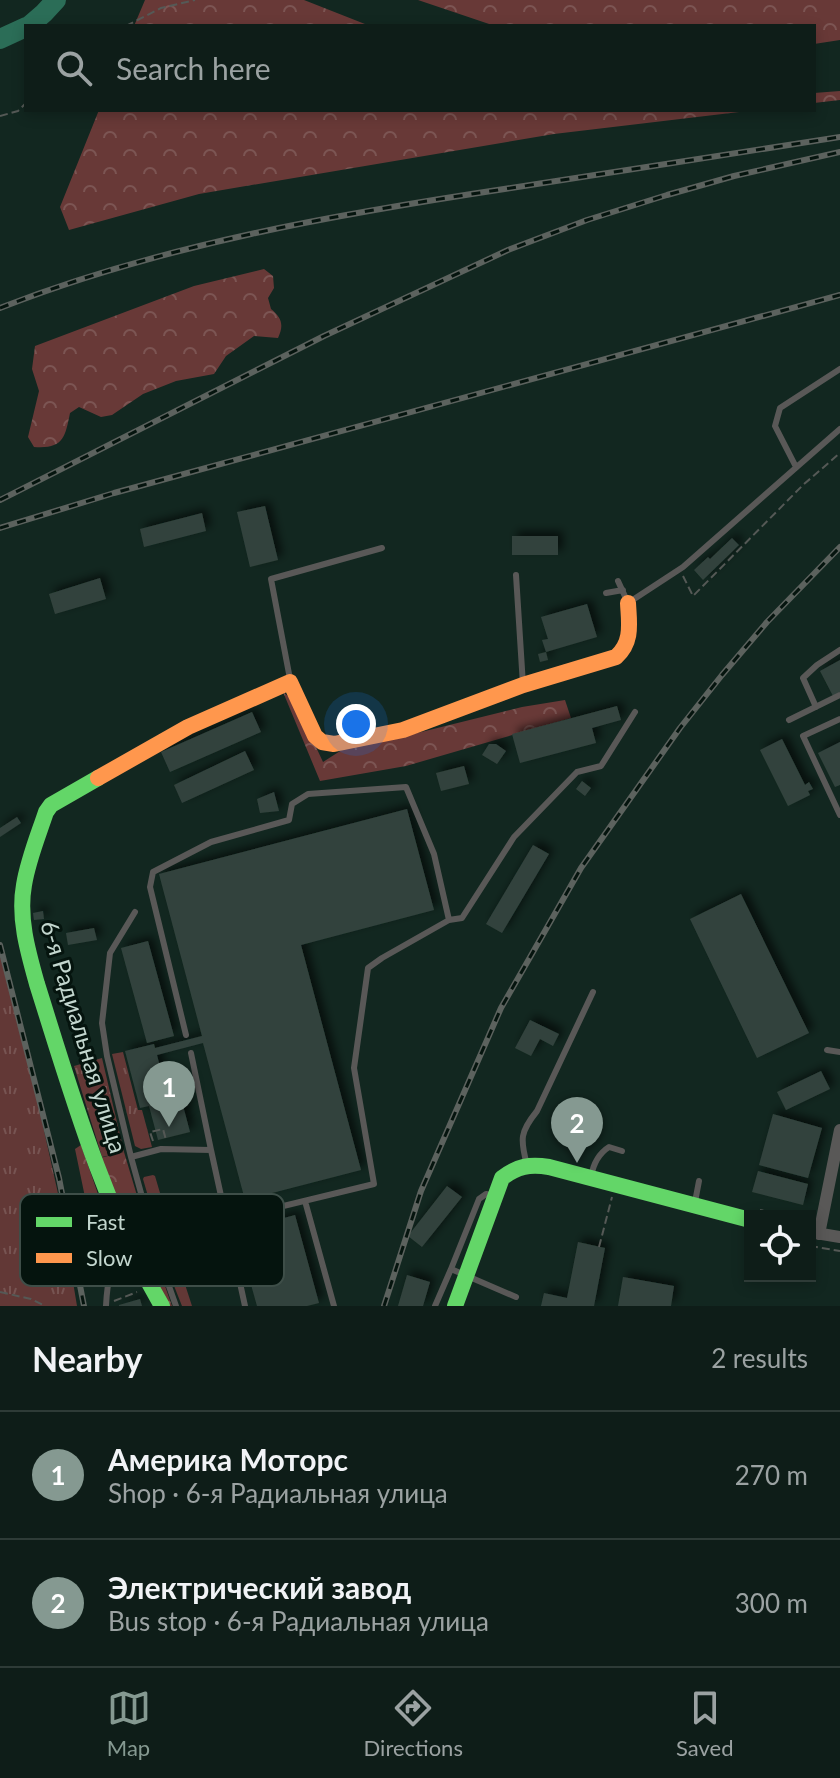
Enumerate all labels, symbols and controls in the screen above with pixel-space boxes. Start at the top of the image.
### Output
search box [24,24,816,112]
icon: search [52,46,96,90]
text: Search here [116,50,271,86]
your location [336,704,376,744]
street label: 6-я Радиальная улица [35,917,134,1156]
pin: 1 [143,1061,195,1127]
pin: 2 [551,1097,603,1163]
legend [20,1194,284,1286]
text: Fast [86,1208,125,1235]
map controls [744,1210,816,1282]
button: locate [744,1210,816,1282]
text: Slow [86,1244,133,1271]
text: Nearby [32,1338,143,1379]
text: 2 results [711,1342,808,1374]
text: Америка Моторс [108,1441,348,1477]
text: 1 [50,1459,66,1491]
text: 270 m [735,1459,808,1491]
text: Shop · 6-я Радиальная улица [108,1477,448,1509]
text: Электрический завод [108,1569,411,1605]
text: 2 [50,1587,66,1619]
text: 300 m [735,1587,808,1619]
text: Bus stop · 6-я Радиальная улица [108,1605,489,1637]
tab: Map [107,1686,151,1761]
tab: Directions [364,1686,463,1761]
tab: Saved [676,1686,733,1761]

